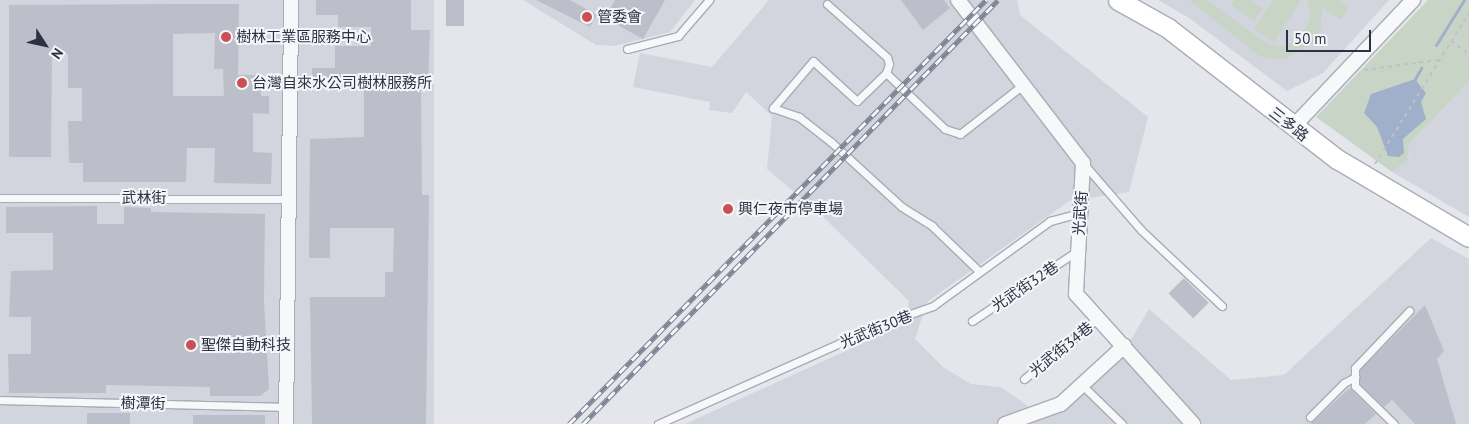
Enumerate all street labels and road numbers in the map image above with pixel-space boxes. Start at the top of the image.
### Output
street label: 三多路 [1266,103,1312,145]
street label: 武林街 [122,189,166,207]
street label: 光武街 [1069,190,1091,236]
street label: 光武街32巷 [988,257,1062,315]
street label: 光武街30巷 [837,306,915,352]
street label: 光武街34巷 [1026,318,1096,380]
street label: 樹潭街 [120,394,166,412]

